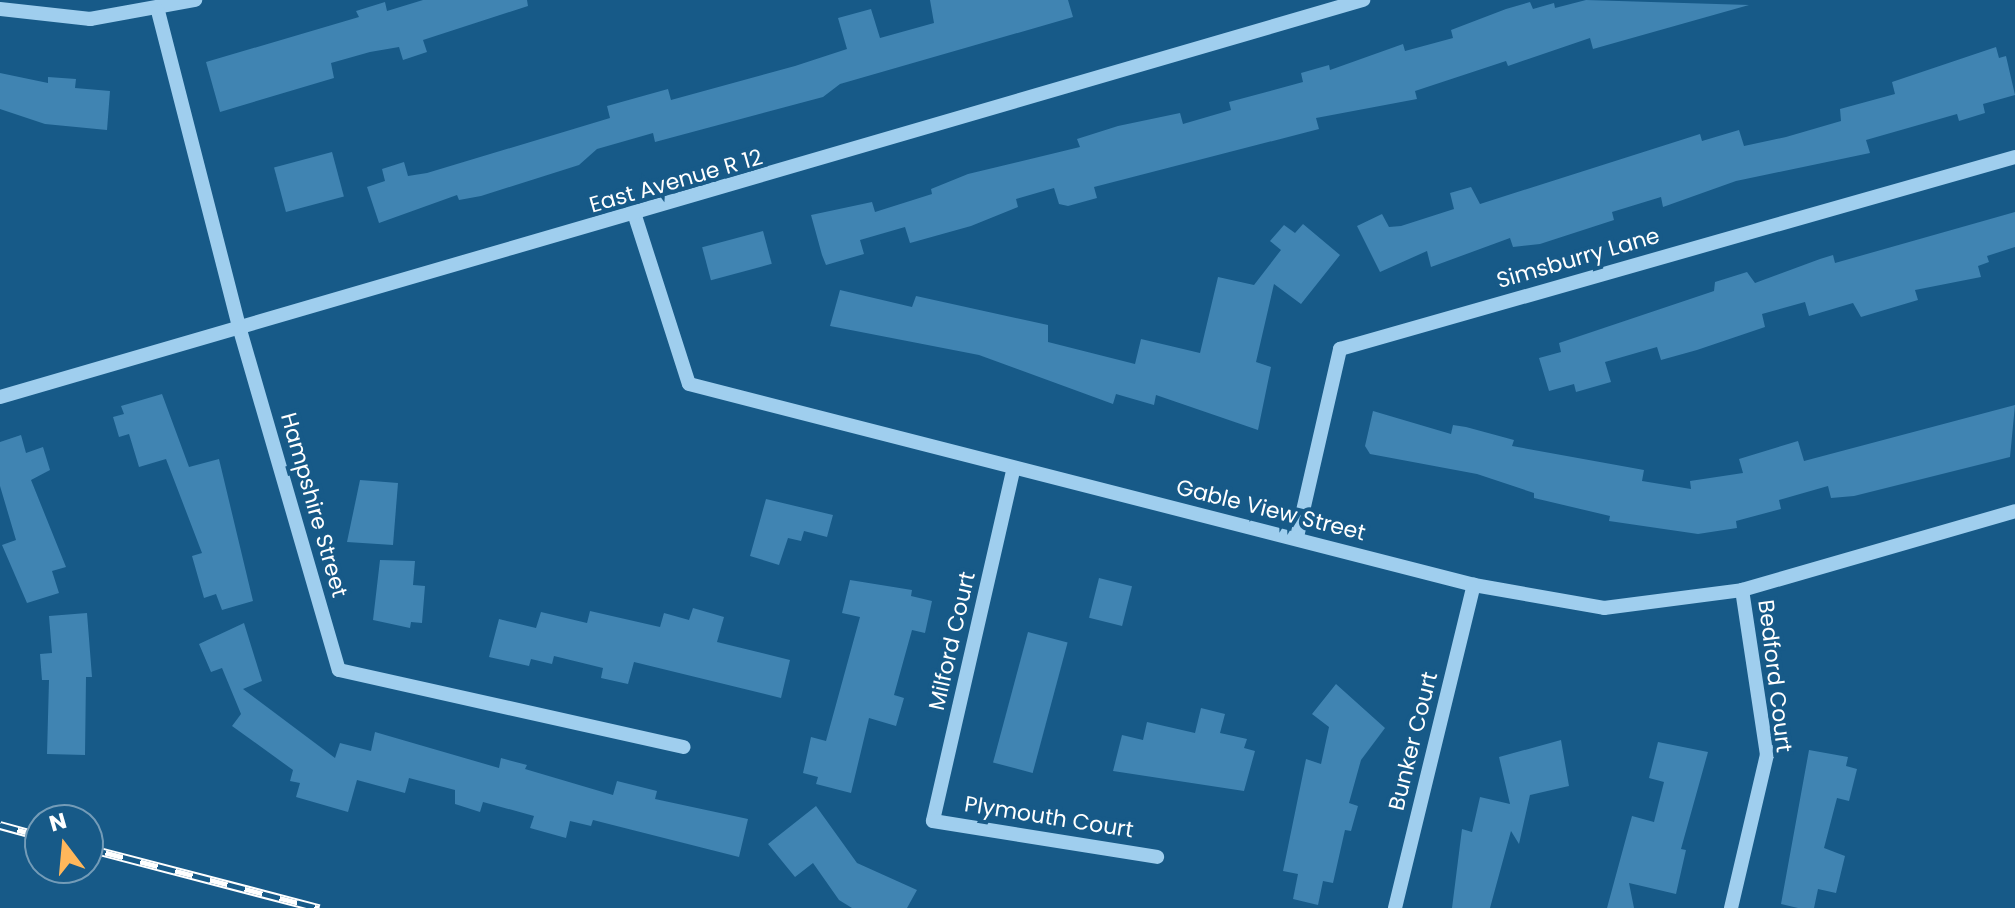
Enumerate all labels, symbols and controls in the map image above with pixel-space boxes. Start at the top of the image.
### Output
street label: East Avenue R 12 [586,144,766,218]
street label: Simsburry Lane [1494,222,1662,294]
street label: Hampshire Street [275,410,353,600]
street label: Gable View Street [1174,474,1368,546]
street label: Milford Court [923,569,981,713]
street label: Bedford Court [1753,598,1797,754]
street label: Bunker Court [1383,669,1443,813]
street label: Plymouth Court [963,791,1135,843]
north arrow [24,804,104,884]
text: N [46,805,70,840]

